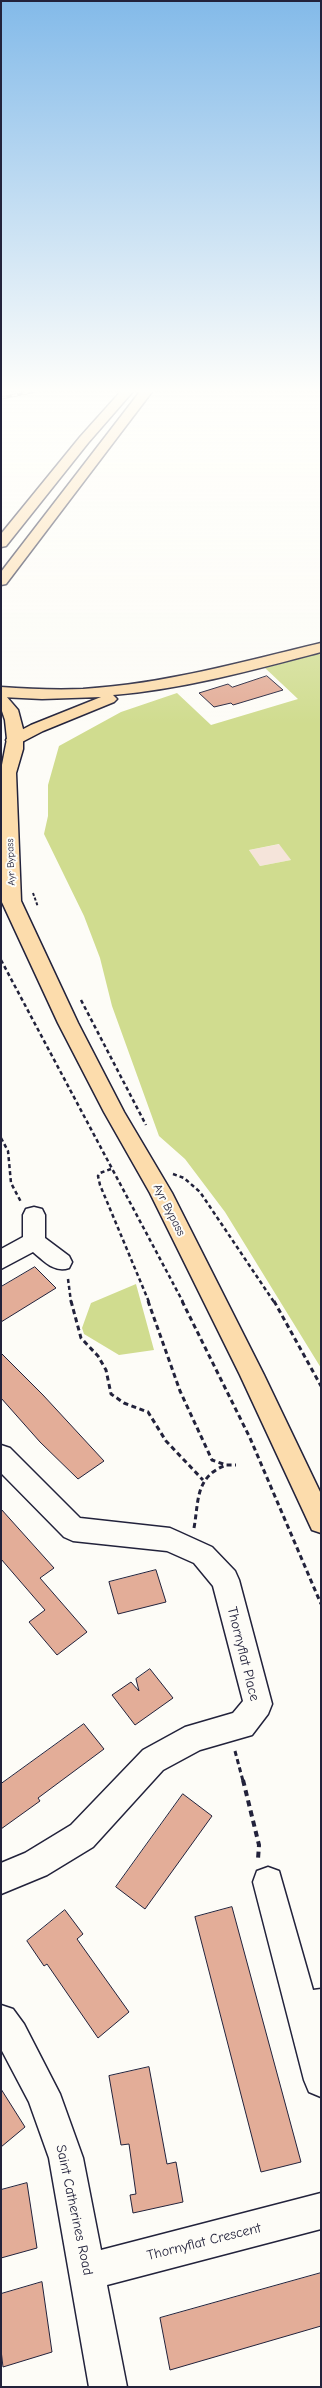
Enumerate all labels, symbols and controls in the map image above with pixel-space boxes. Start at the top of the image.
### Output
street label: Ayr Bypass [4,838,18,886]
street label: Ayr Bypass [150,1182,188,1238]
street label: Thornyflat Place [223,1605,263,1703]
street label: Saint Catherines Road [52,2143,96,2277]
street label: Thornyflat Crescent [145,2220,263,2264]

